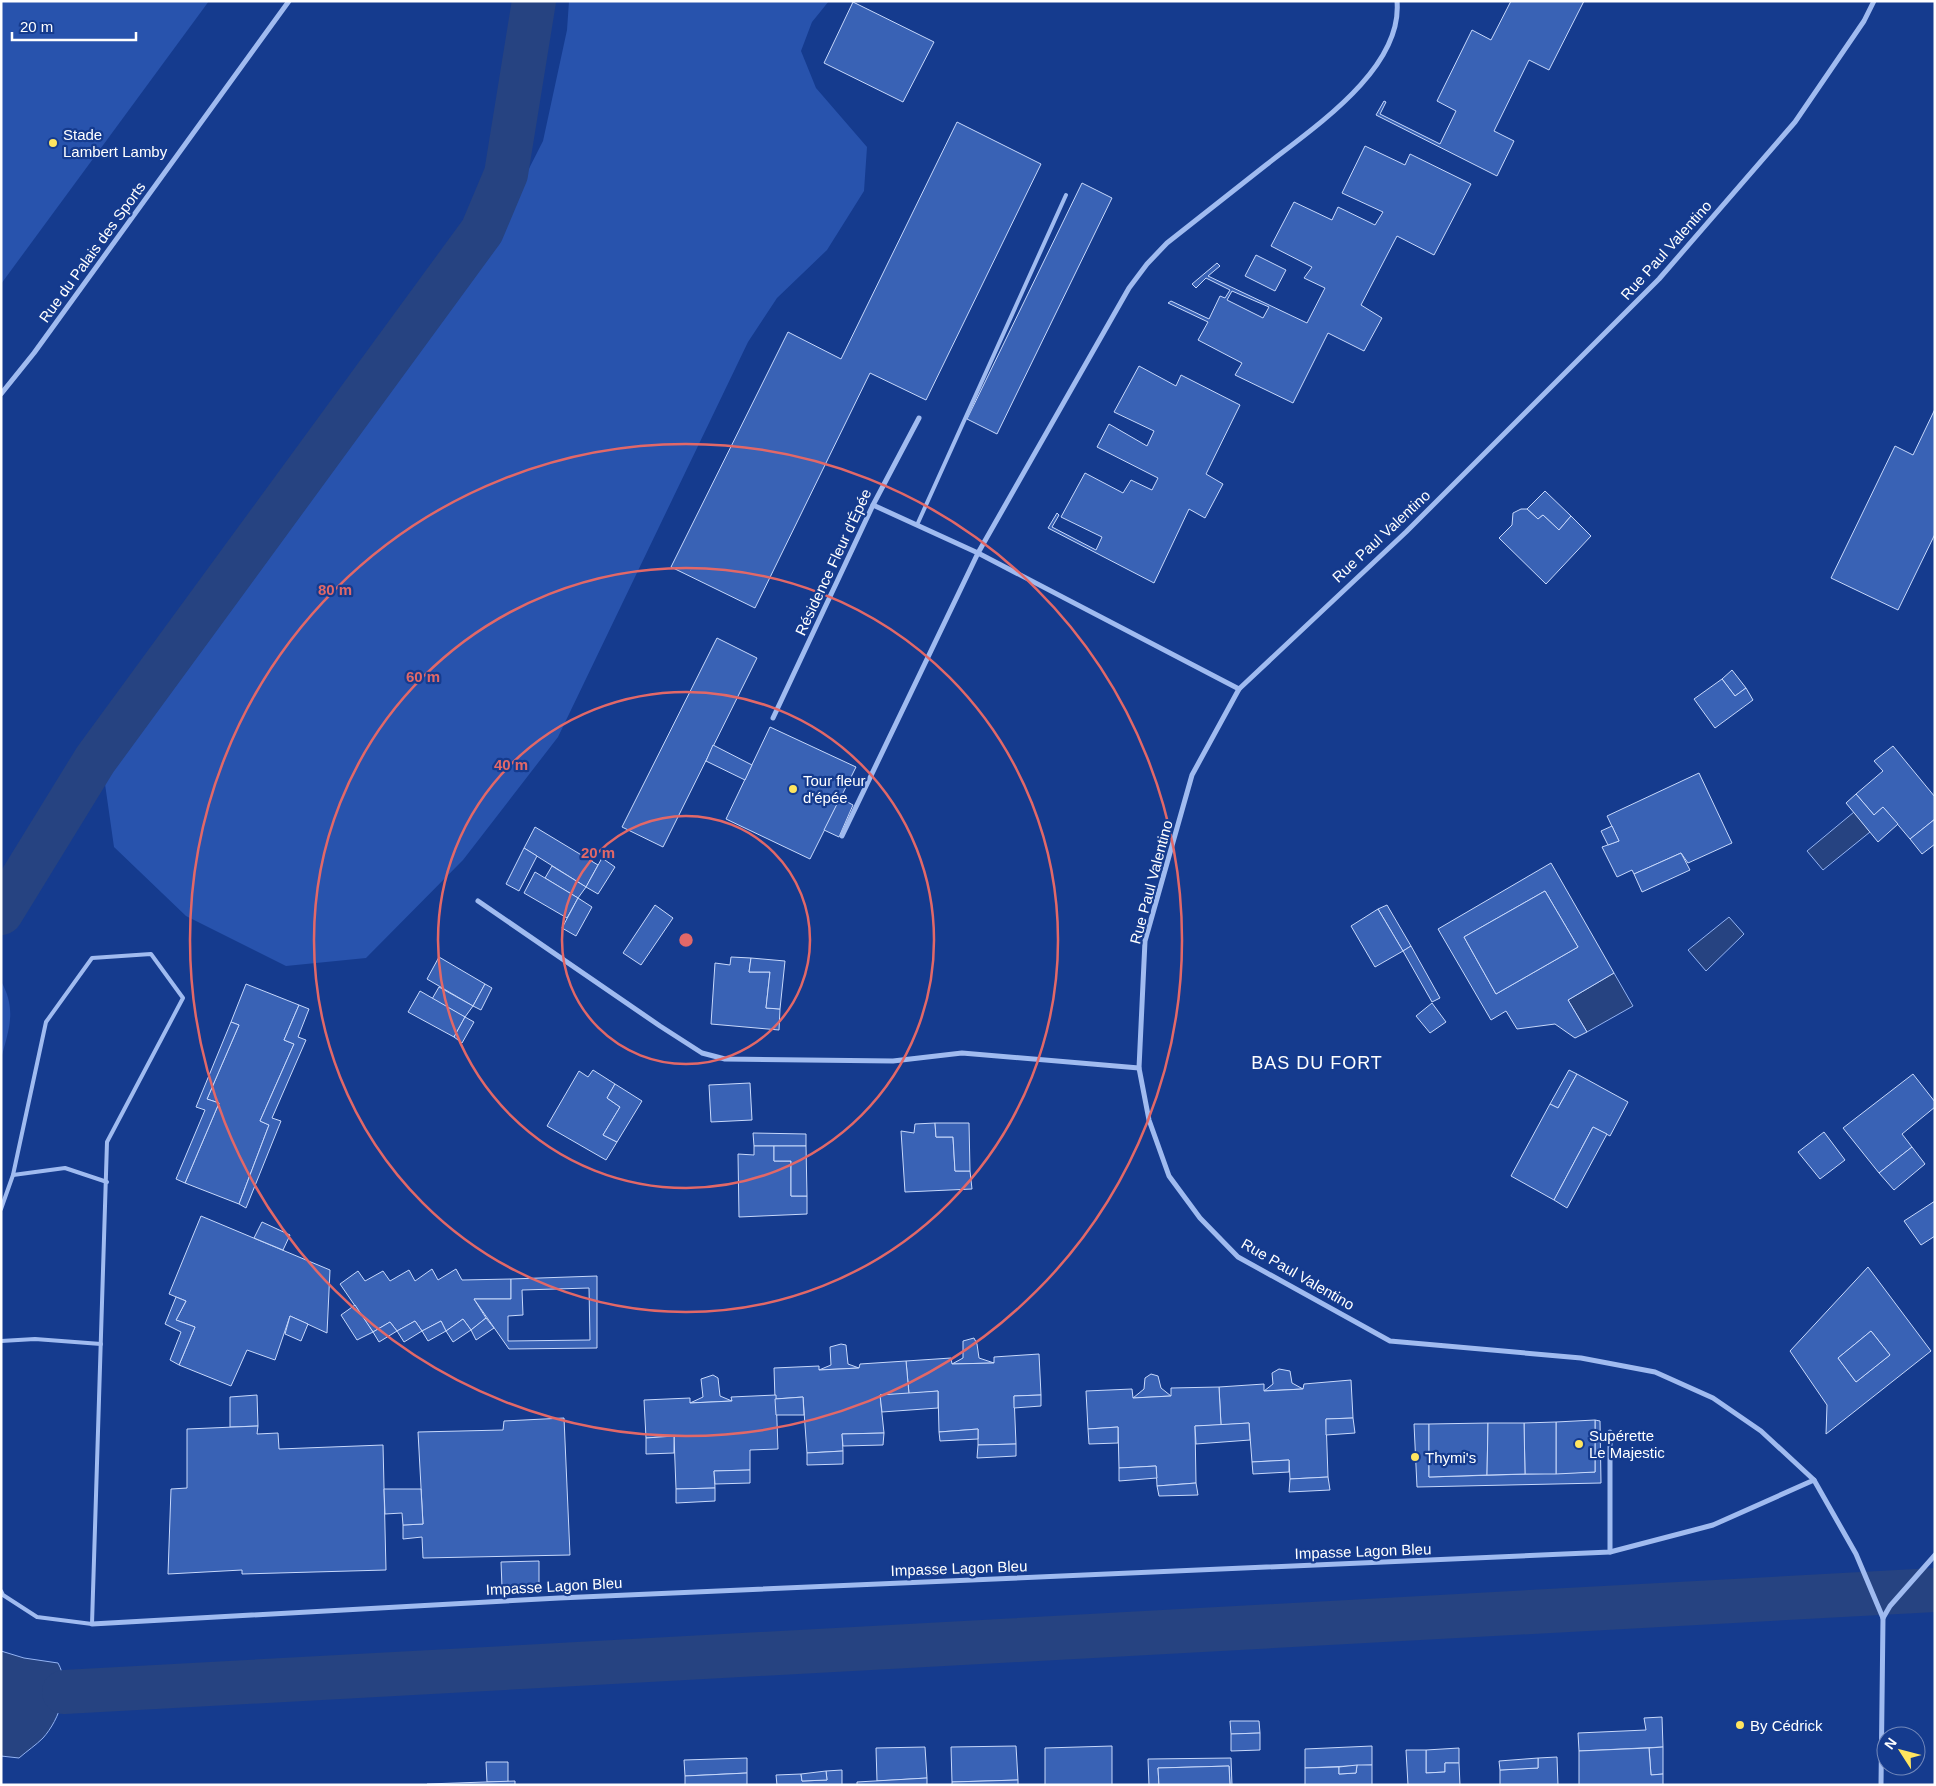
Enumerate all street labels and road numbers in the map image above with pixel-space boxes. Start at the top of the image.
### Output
street label: Rue du Palais des Sports [35,179,149,325]
street label: Rue Paul Valentino [1617,197,1715,303]
street label: Résidence Fleur d'Épée [792,486,874,638]
street label: Rue Paul Valentino [1329,486,1433,586]
street label: Rue Paul Valentino [1126,818,1176,946]
street label: Rue Paul Valentino [1239,1235,1357,1313]
street label: Impasse Lagon Bleu [1294,1540,1432,1562]
street label: Impasse Lagon Bleu [890,1557,1028,1579]
street label: Impasse Lagon Bleu [485,1574,623,1598]

